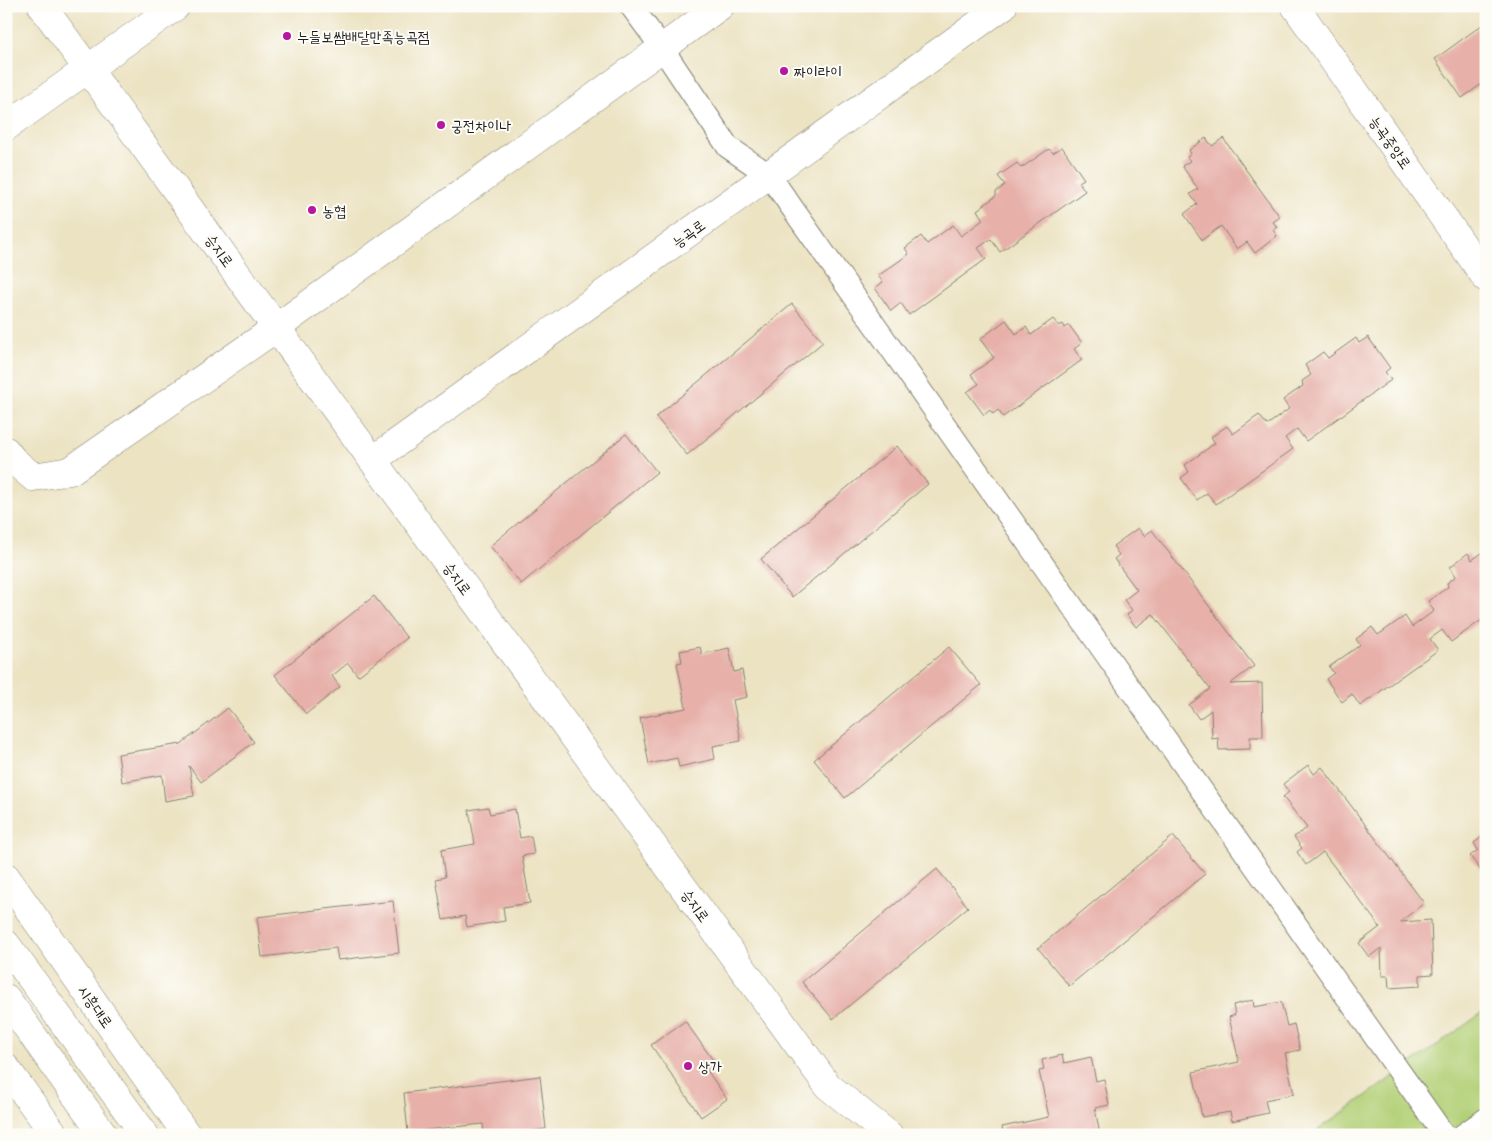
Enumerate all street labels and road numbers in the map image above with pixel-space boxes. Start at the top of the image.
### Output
street label: 능곡중앙로 [1365,112,1417,172]
street label: 능곡로 [667,214,709,252]
street label: 승지로 [201,229,239,271]
street label: 승지로 [439,557,477,599]
street label: 승지로 [677,884,715,926]
street label: 시흥대로 [74,980,118,1032]

